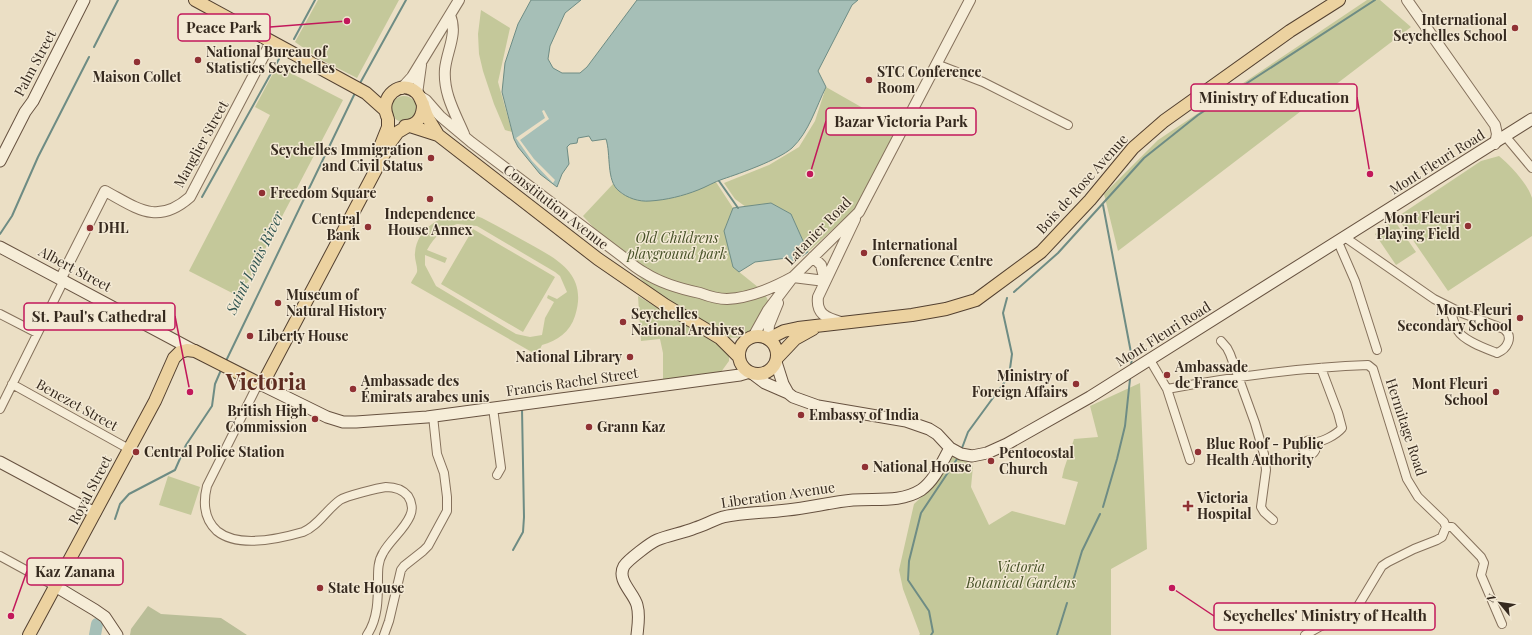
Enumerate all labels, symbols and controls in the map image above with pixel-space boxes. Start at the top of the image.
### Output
place label: International Seychelles School [1393,10,1508,45]
callout: Peace Park [178,14,270,41]
text: Peace Park [186,17,262,37]
marker: International Seychelles School [1510,23,1520,33]
street label: Palm Street [9,25,60,99]
place label: National Bureau of Statistics Seychelles [206,42,335,77]
marker: National Bureau of Statistics Seychelles [193,55,203,65]
marker: Maison Collet [132,57,142,67]
place label: STC Conference Room [877,62,982,97]
place label: Maison Collet [92,67,182,86]
marker: STC Conference Room [864,75,874,85]
callout: Ministry of Education [1191,84,1357,111]
text: Ministry of Education [1199,87,1350,107]
street label: Manglier Street [169,96,233,191]
callout: Bazar Victoria Park [826,108,976,135]
text: Bazar Victoria Park [834,111,968,131]
street label: Mont Fleuri Road [1386,125,1488,198]
street label: Bois de Rose Avenue [1032,130,1132,238]
place label: Seychelles Immigration and Civil Status [271,140,423,175]
marker: Seychelles Immigration and Civil Status [426,153,436,163]
street label: Constitution Avenue [500,160,613,254]
place label: Freedom Square [270,183,376,202]
marker: Freedom Square [257,188,267,198]
street label: Latanier Road [780,192,855,269]
marker: Independence House Annex [425,194,435,204]
place label: Independence House Annex [384,204,476,239]
water label: Saint Louis River [220,207,288,318]
place label: Mont Fleuri Playing Field [1376,208,1461,243]
place label: Central Bank [311,209,361,244]
place label: DHL [98,218,129,237]
marker: Mont Fleuri Playing Field [1463,221,1473,231]
marker: Central Bank [363,222,373,232]
marker: DHL [85,223,95,233]
park label: Old Childrens playground park [626,228,727,263]
place label: International Conference Centre [872,235,993,270]
street label: Albert Street [35,241,116,296]
marker: International Conference Centre [859,248,869,258]
place label: Museum of Natural History [286,285,387,320]
street label: Mont Fleuri Road [1112,297,1214,370]
marker: Museum of Natural History [273,298,283,308]
place label: Mont Fleuri Secondary School [1397,300,1513,335]
callout: St. Paul's Cathedral [24,303,175,330]
place label: Seychelles National Archives [631,304,744,339]
text: St. Paul's Cathedral [32,306,167,326]
marker: Mont Fleuri Secondary School [1515,313,1525,323]
marker: Seychelles National Archives [618,317,628,327]
place label: Liberty House [258,326,349,345]
marker: Liberty House [245,331,255,341]
place label: National Library [515,347,623,366]
marker: National Library [625,352,635,362]
place label: Ambassade de France [1174,357,1248,392]
street label: Francis Rachel Street [505,363,640,400]
district label: Victoria [225,366,307,396]
place label: Ministry of Foreign Affairs [972,366,1069,401]
marker: Ambassade de France [1162,370,1172,380]
place label: Ambassade des Émirats arabes unis [360,371,489,406]
street label: Benezet Street [33,374,122,435]
place label: Mont Fleuri School [1412,374,1489,409]
street label: Hermitage Road [1382,376,1431,478]
marker: Ministry of Foreign Affairs [1071,379,1081,389]
marker: Ambassade des Émirats arabes unis [348,384,358,394]
marker: Mont Fleuri School [1491,387,1501,397]
place label: British High Commission [226,401,307,436]
place label: Embassy of India [809,405,920,424]
marker: Embassy of India [796,410,806,420]
marker: British High Commission [310,414,320,424]
place label: Grann Kaz [597,417,666,436]
marker: Grann Kaz [584,422,594,432]
place label: Blue Roof - Public Health Authority [1206,434,1323,469]
place label: Central Police Station [144,442,285,461]
place label: Pentocostal Church [999,443,1075,478]
marker: Central Police Station [131,447,141,457]
marker: Blue Roof - Public Health Authority [1193,447,1203,457]
street label: Royal Street [63,451,116,528]
marker: Pentocostal Church [986,456,996,466]
place label: National House [873,457,972,476]
marker: National House [860,462,870,472]
street label: Liberation Avenue [720,477,836,512]
place label: Victoria Hospital [1196,488,1252,523]
marker: Victoria Hospital [1182,500,1194,512]
park label: Victoria Botanical Gardens [965,557,1077,592]
callout: Kaz Zanana [27,558,123,585]
text: Kaz Zanana [35,561,115,581]
place label: State House [328,578,404,597]
marker: State House [315,583,325,593]
north arrow [1480,583,1520,623]
text: N [1482,591,1499,605]
callout: Seychelles' Ministry of Health [1214,603,1435,630]
text: Seychelles' Ministry of Health [1223,605,1427,625]

